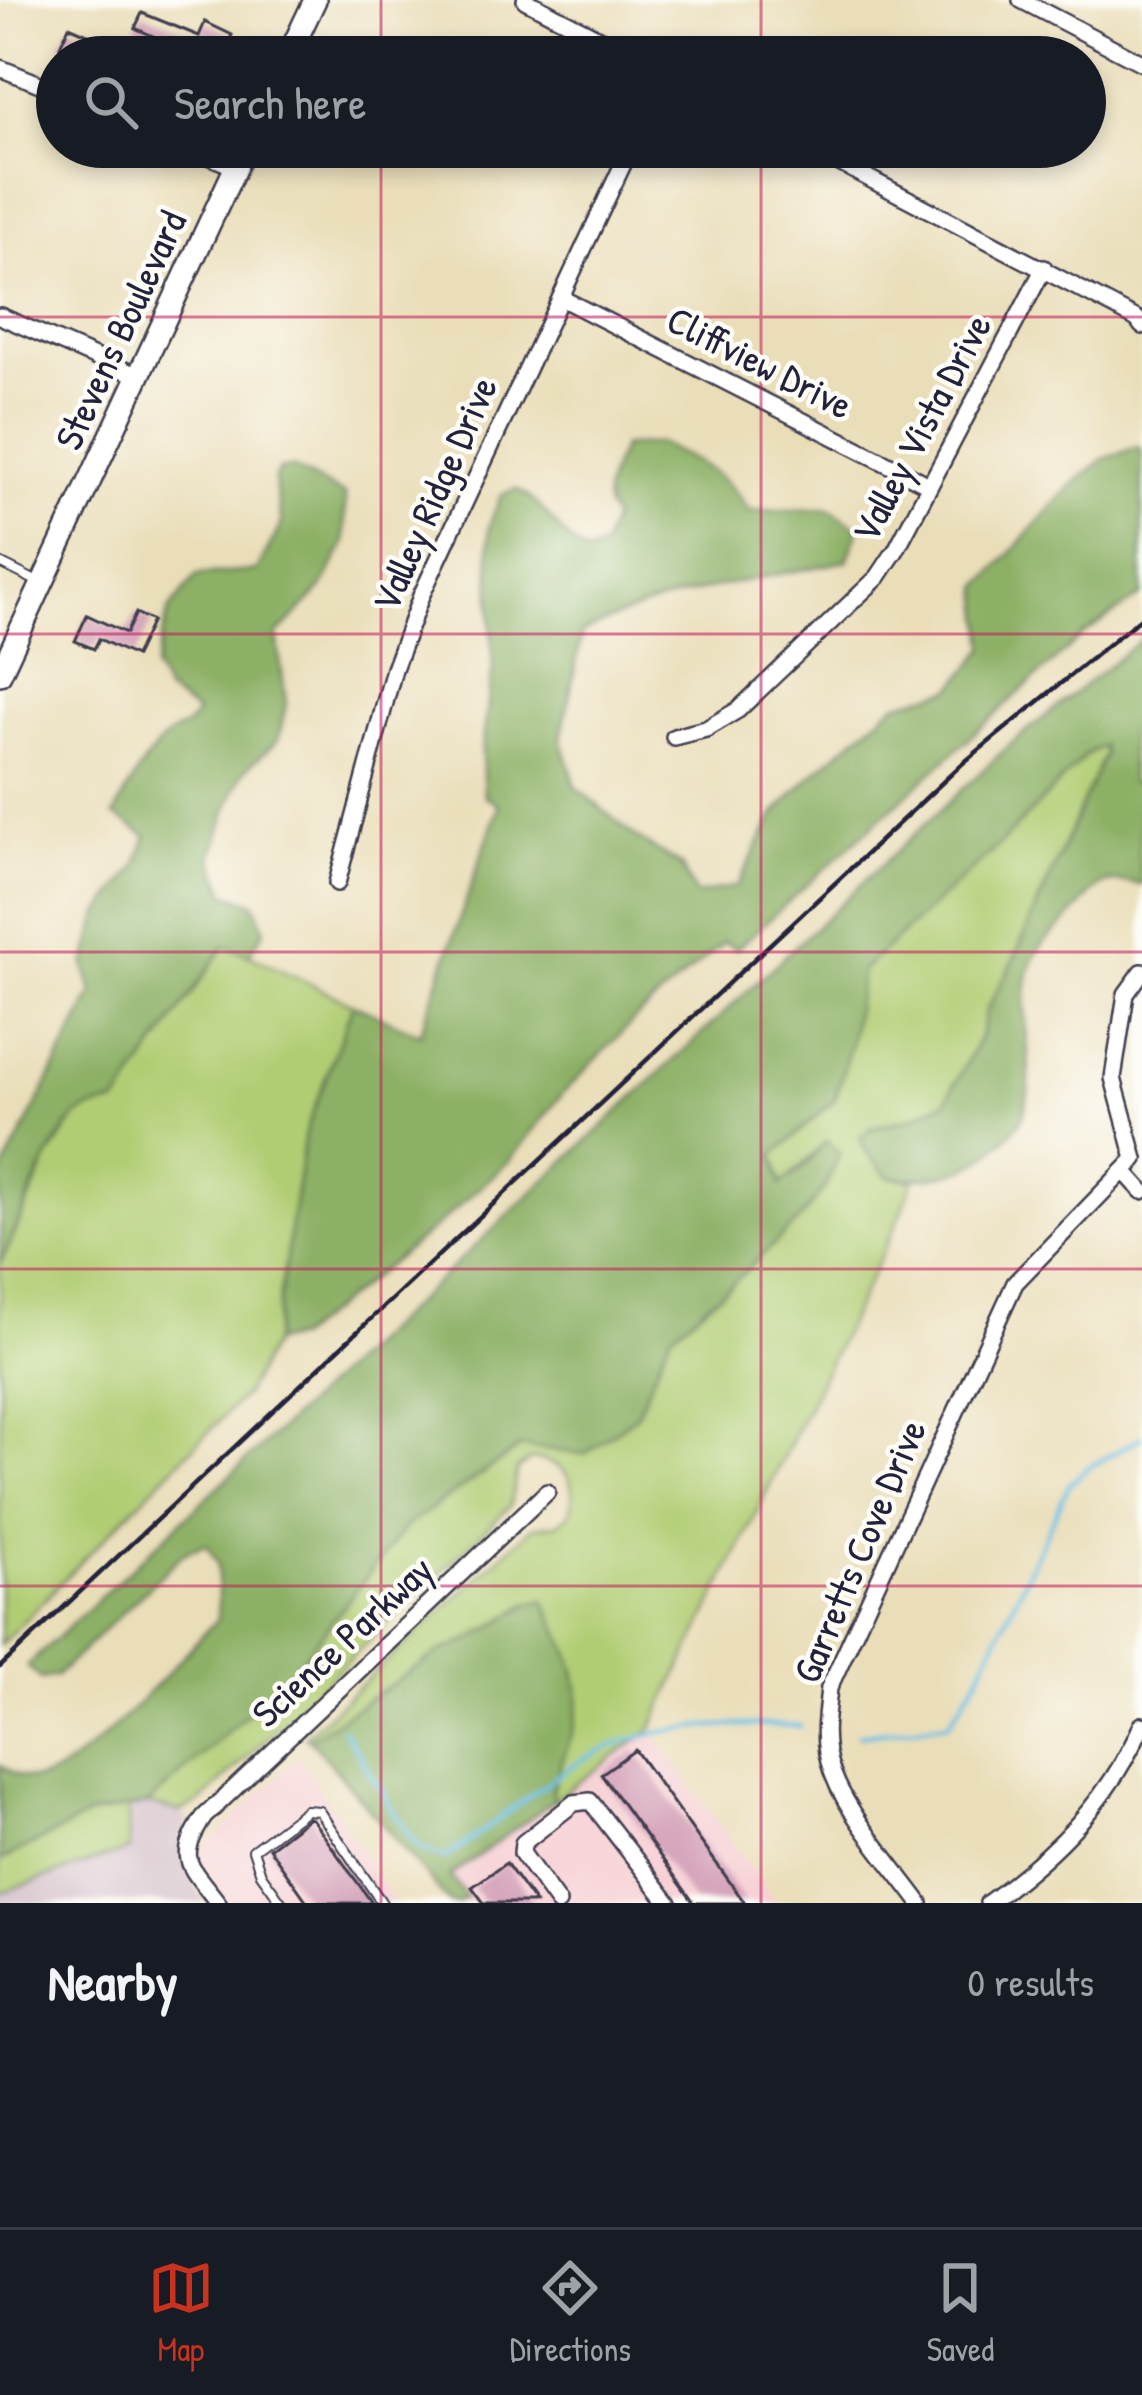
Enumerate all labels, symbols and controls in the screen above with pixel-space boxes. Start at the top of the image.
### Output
search box [36,36,1106,168]
icon: search [78,69,144,135]
text: Search here [174,72,366,133]
street label: Stevens Boulevard [41,202,198,458]
street label: Cliffview Drive [659,292,862,431]
street label: Valley Vista Drive [838,304,1003,551]
street label: Valley Ridge Drive [358,368,509,620]
street label: Garretts Cove Drive [779,1411,938,1690]
street label: Science Parkway [240,1543,444,1738]
text: Nearby [48,1947,178,2016]
text: 0 results [968,1955,1094,2008]
tab: Map [148,2255,214,2371]
tab: Directions [510,2255,631,2371]
tab: Saved [927,2255,994,2371]

